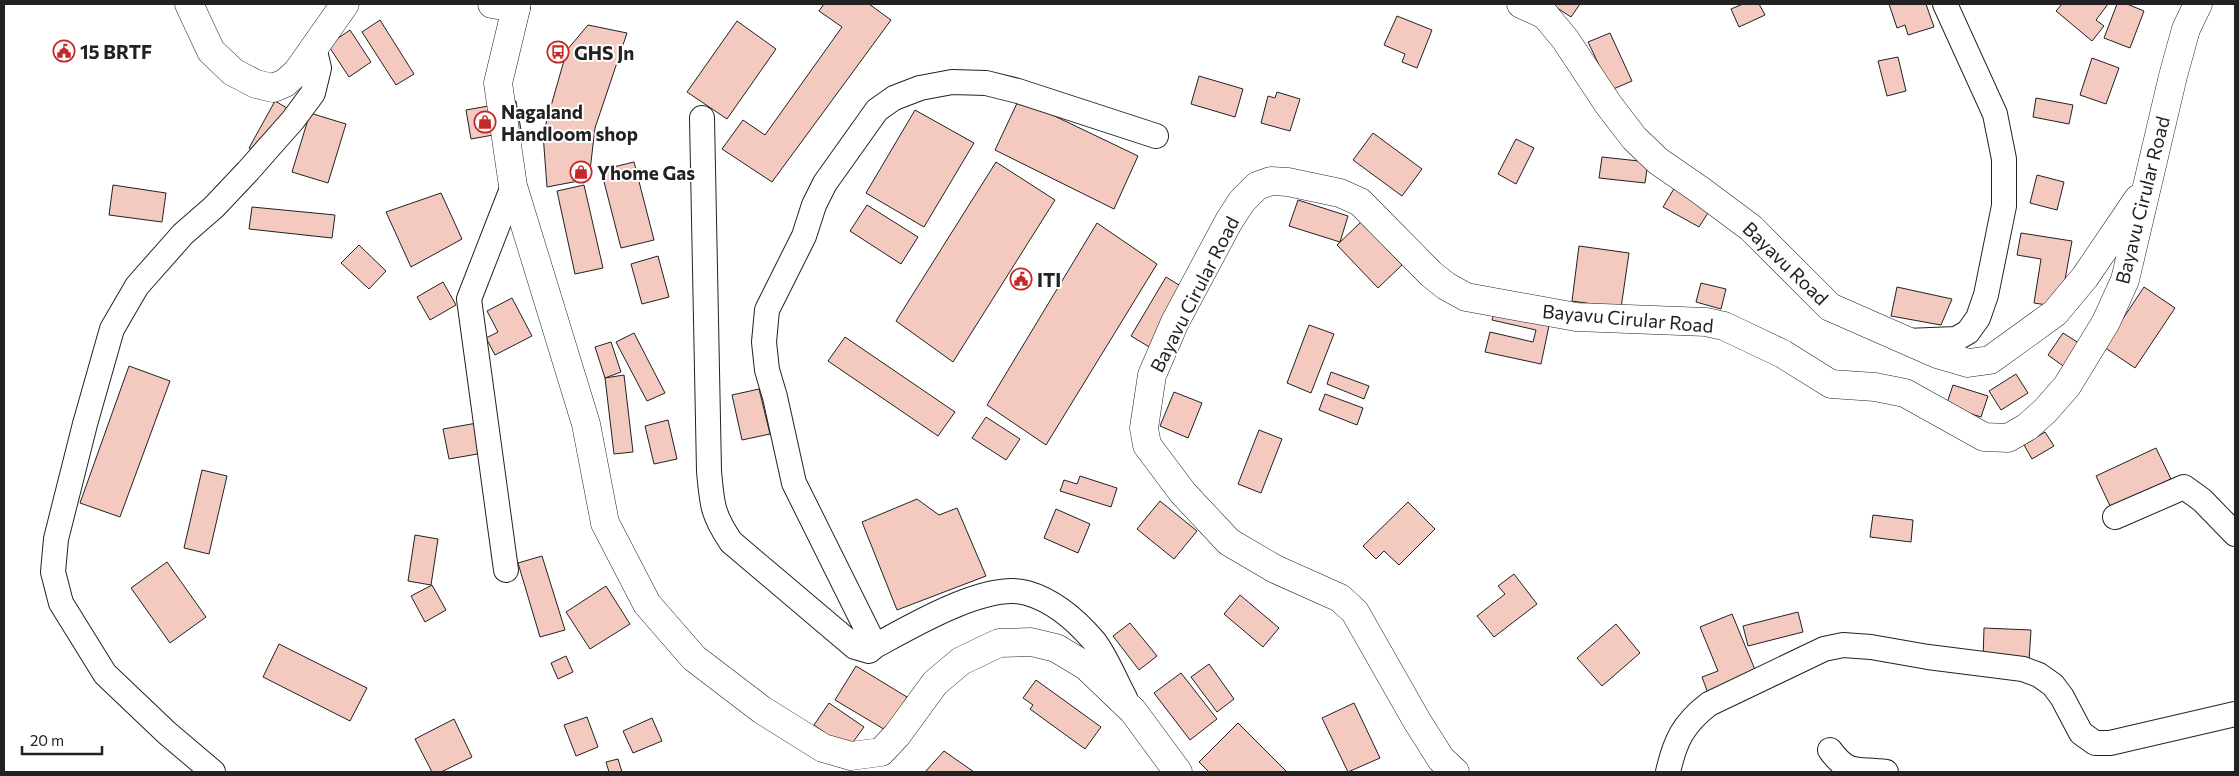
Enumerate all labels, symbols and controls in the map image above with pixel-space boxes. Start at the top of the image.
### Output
public building icon: 15 BRTF [52,39,76,63]
place label: 15 BRTF [80,40,152,63]
bus stop icon: GHS Jn [546,40,570,64]
place label: GHS Jn [574,41,634,64]
place label: Nagaland Handloom shop [501,100,638,145]
shop icon: Nagaland Handloom shop [473,110,497,134]
street label: Bayavu Cirular Road [2110,114,2174,286]
shop icon: Yhome Gas [569,160,593,184]
place label: Yhome Gas [597,161,695,184]
street label: Bayavu Cirular Road [1145,212,1243,376]
street label: Bayavu Road [1739,217,1833,309]
public building icon: ITI [1009,267,1033,291]
place label: ITI [1037,268,1061,291]
street label: Bayavu Cirular Road [1541,299,1715,337]
scale bar [22,724,102,756]
text: 20 m [30,731,64,749]

